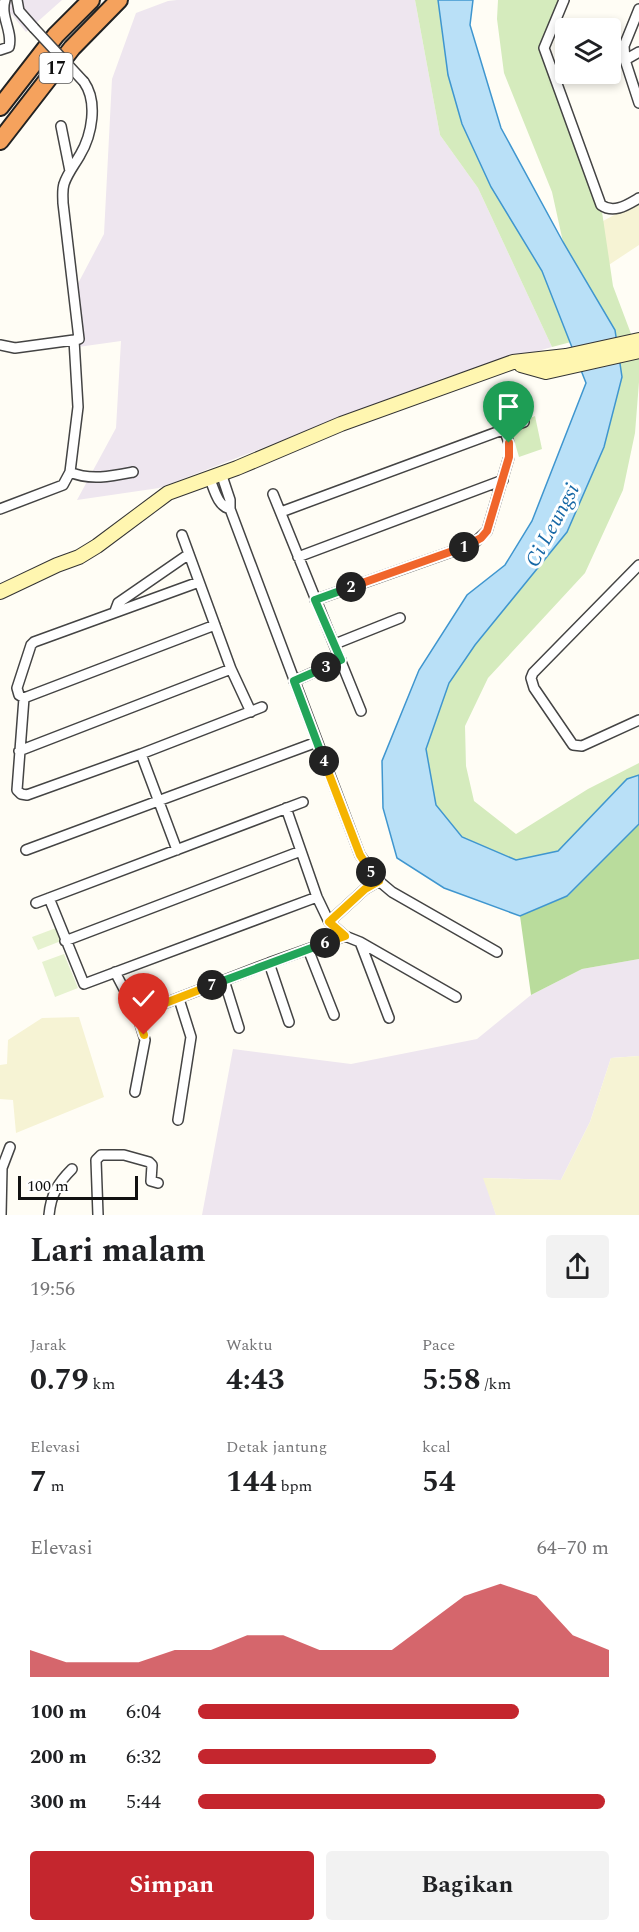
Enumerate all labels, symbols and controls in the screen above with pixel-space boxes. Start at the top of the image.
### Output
map controls [555,18,621,84]
button: layers [555,18,621,84]
road number: 17 [40,53,72,83]
pin [483,381,534,443]
icon: arrive [492,390,525,423]
water label: Ci Leungsi [517,478,588,573]
pin: 1 [449,532,479,562]
text: 1 [460,535,468,559]
pin: 2 [336,572,366,602]
text: 2 [347,575,355,599]
pin: 3 [311,652,341,682]
text: 3 [322,655,330,679]
pin: 4 [309,746,339,776]
text: 4 [320,749,328,773]
pin: 5 [356,857,386,887]
text: 5 [367,860,375,884]
pin: 6 [310,928,340,958]
text: 6 [321,931,329,955]
pin: 7 [197,970,227,1000]
pin [118,973,169,1035]
text: 7 [208,973,216,997]
icon: check [127,982,160,1015]
scale bar [18,1173,138,1200]
text: 100 m [27,1174,69,1198]
text: Lari malam [30,1226,206,1276]
button: share [546,1235,609,1298]
text: 19:56 [30,1274,75,1304]
text: Jarak [30,1333,67,1357]
text: Waktu [226,1333,272,1357]
text: Pace [422,1333,455,1357]
text: 0.79 [30,1357,89,1403]
text: 4:43 [226,1357,285,1403]
text: 5:58 [422,1357,481,1403]
text: km [89,1372,115,1396]
text: /km [481,1372,511,1396]
text: Elevasi [30,1435,80,1459]
text: Detak jantung [226,1435,327,1459]
text: kcal [422,1435,451,1459]
text: 7 [30,1459,47,1505]
text: 144 [226,1459,277,1505]
text: 54 [422,1459,456,1505]
text: m [47,1474,65,1498]
text: bpm [277,1474,312,1498]
text: Elevasi [30,1533,93,1563]
text: 64–70 m [537,1533,609,1563]
text: 100 m [30,1697,87,1727]
text: 6:04 [126,1697,161,1727]
text: 200 m [30,1742,87,1772]
text: 6:32 [126,1742,161,1772]
text: 300 m [30,1787,87,1817]
text: 5:44 [126,1787,161,1817]
button: Simpan [30,1851,314,1920]
button: Bagikan [326,1851,609,1920]

